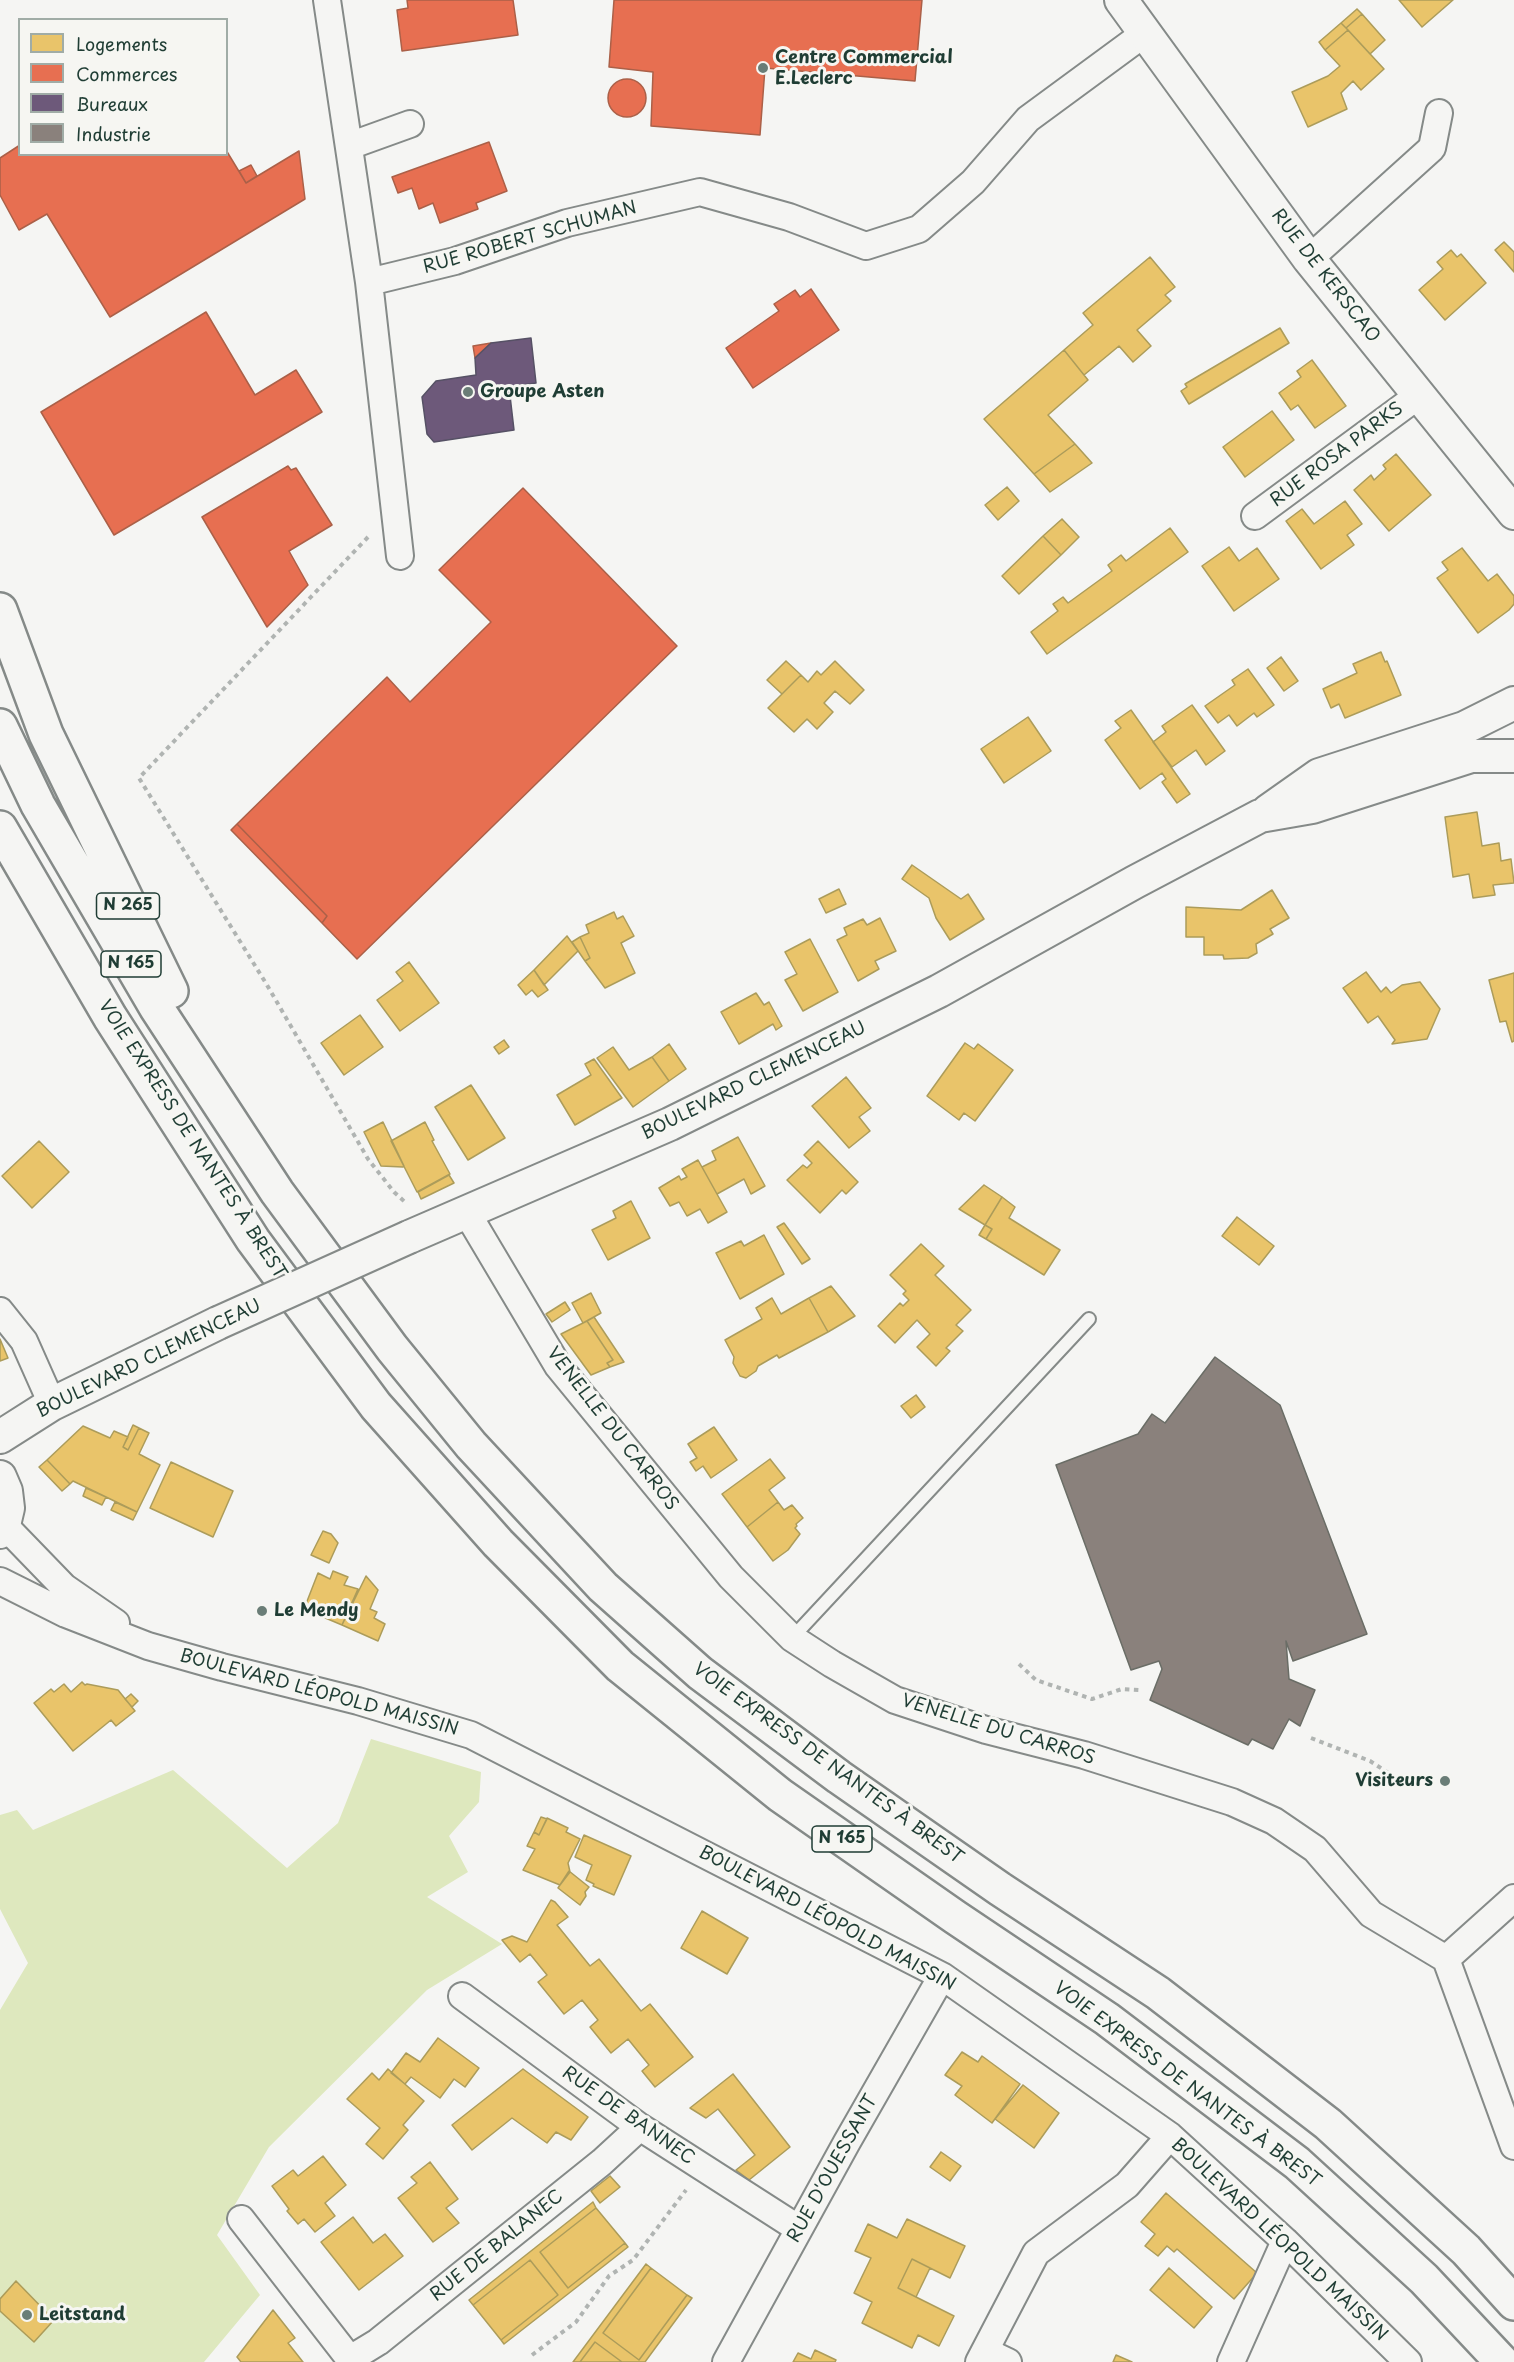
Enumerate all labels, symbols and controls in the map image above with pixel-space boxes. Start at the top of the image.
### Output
legend [18,18,228,156]
text: Logements [76,30,167,57]
place label: Centre Commercial E.Leclerc [775,47,953,90]
text: Commerces [76,60,177,87]
marker: Centre Commercial E.Leclerc [756,61,770,75]
text: Bureaux [76,90,148,117]
text: Industrie [76,120,151,147]
street label: RUE ROBERT SCHUMAN [421,197,639,279]
street label: RUE DE KERSCAO [1266,205,1384,347]
place label: Groupe Asten [480,381,604,403]
marker: Groupe Asten [461,385,475,399]
street label: RUE ROSA PARKS [1266,398,1408,512]
road number: N 265 [96,893,160,919]
road number: N 165 [101,951,161,977]
street label: VOIE EXPRESS DE NANTES À BREST [94,997,290,1283]
street label: BOULEVARD CLEMENCEAU [638,1017,870,1145]
street label: BOULEVARD CLEMENCEAU [33,1295,265,1423]
street label: VENELLE DU CARROS [542,1343,682,1515]
place label: Le Mendy [274,1600,358,1622]
marker: Le Mendy [255,1604,269,1618]
street label: BOULEVARD LÉOPOLD MAISSIN [177,1645,461,1741]
street label: VOIE EXPRESS DE NANTES À BREST [689,1659,967,1869]
street label: VENELLE DU CARROS [899,1690,1097,1770]
place label: Visiteurs [1355,1770,1433,1792]
marker: Visiteurs [1438,1774,1452,1788]
road number: N 165 [812,1826,872,1852]
street label: BOULEVARD LÉOPOLD MAISSIN [695,1842,959,1996]
street label: VOIE EXPRESS DE NANTES À BREST [1049,1978,1325,2192]
street label: RUE DE BANNEC [558,2062,698,2170]
street label: RUE D'OUESSANT [783,2091,883,2247]
street label: BOULEVARD LÉOPOLD MAISSIN [1166,2134,1392,2346]
street label: RUE DE BALANEC [426,2186,568,2306]
place label: Leitstand [39,2304,125,2326]
marker: Leitstand [20,2308,34,2322]

